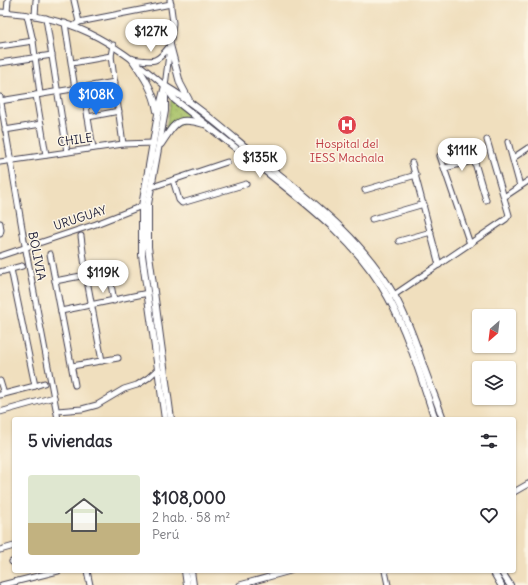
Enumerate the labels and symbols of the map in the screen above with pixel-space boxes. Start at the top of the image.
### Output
pin: $127K [123,19,179,53]
pin: $108K [68,82,124,116]
hospital icon: Hospital del IESS Machala [336,114,358,136]
street label: CHILE [56,130,93,149]
place label: Hospital del IESS Machala [310,136,384,165]
pin: $111K [434,138,490,172]
pin: $135K [232,145,288,179]
street label: URUGUAY [52,202,109,233]
street label: BOLIVIA [25,230,50,282]
pin: $119K [75,260,131,294]
north arrow [472,309,516,353]

